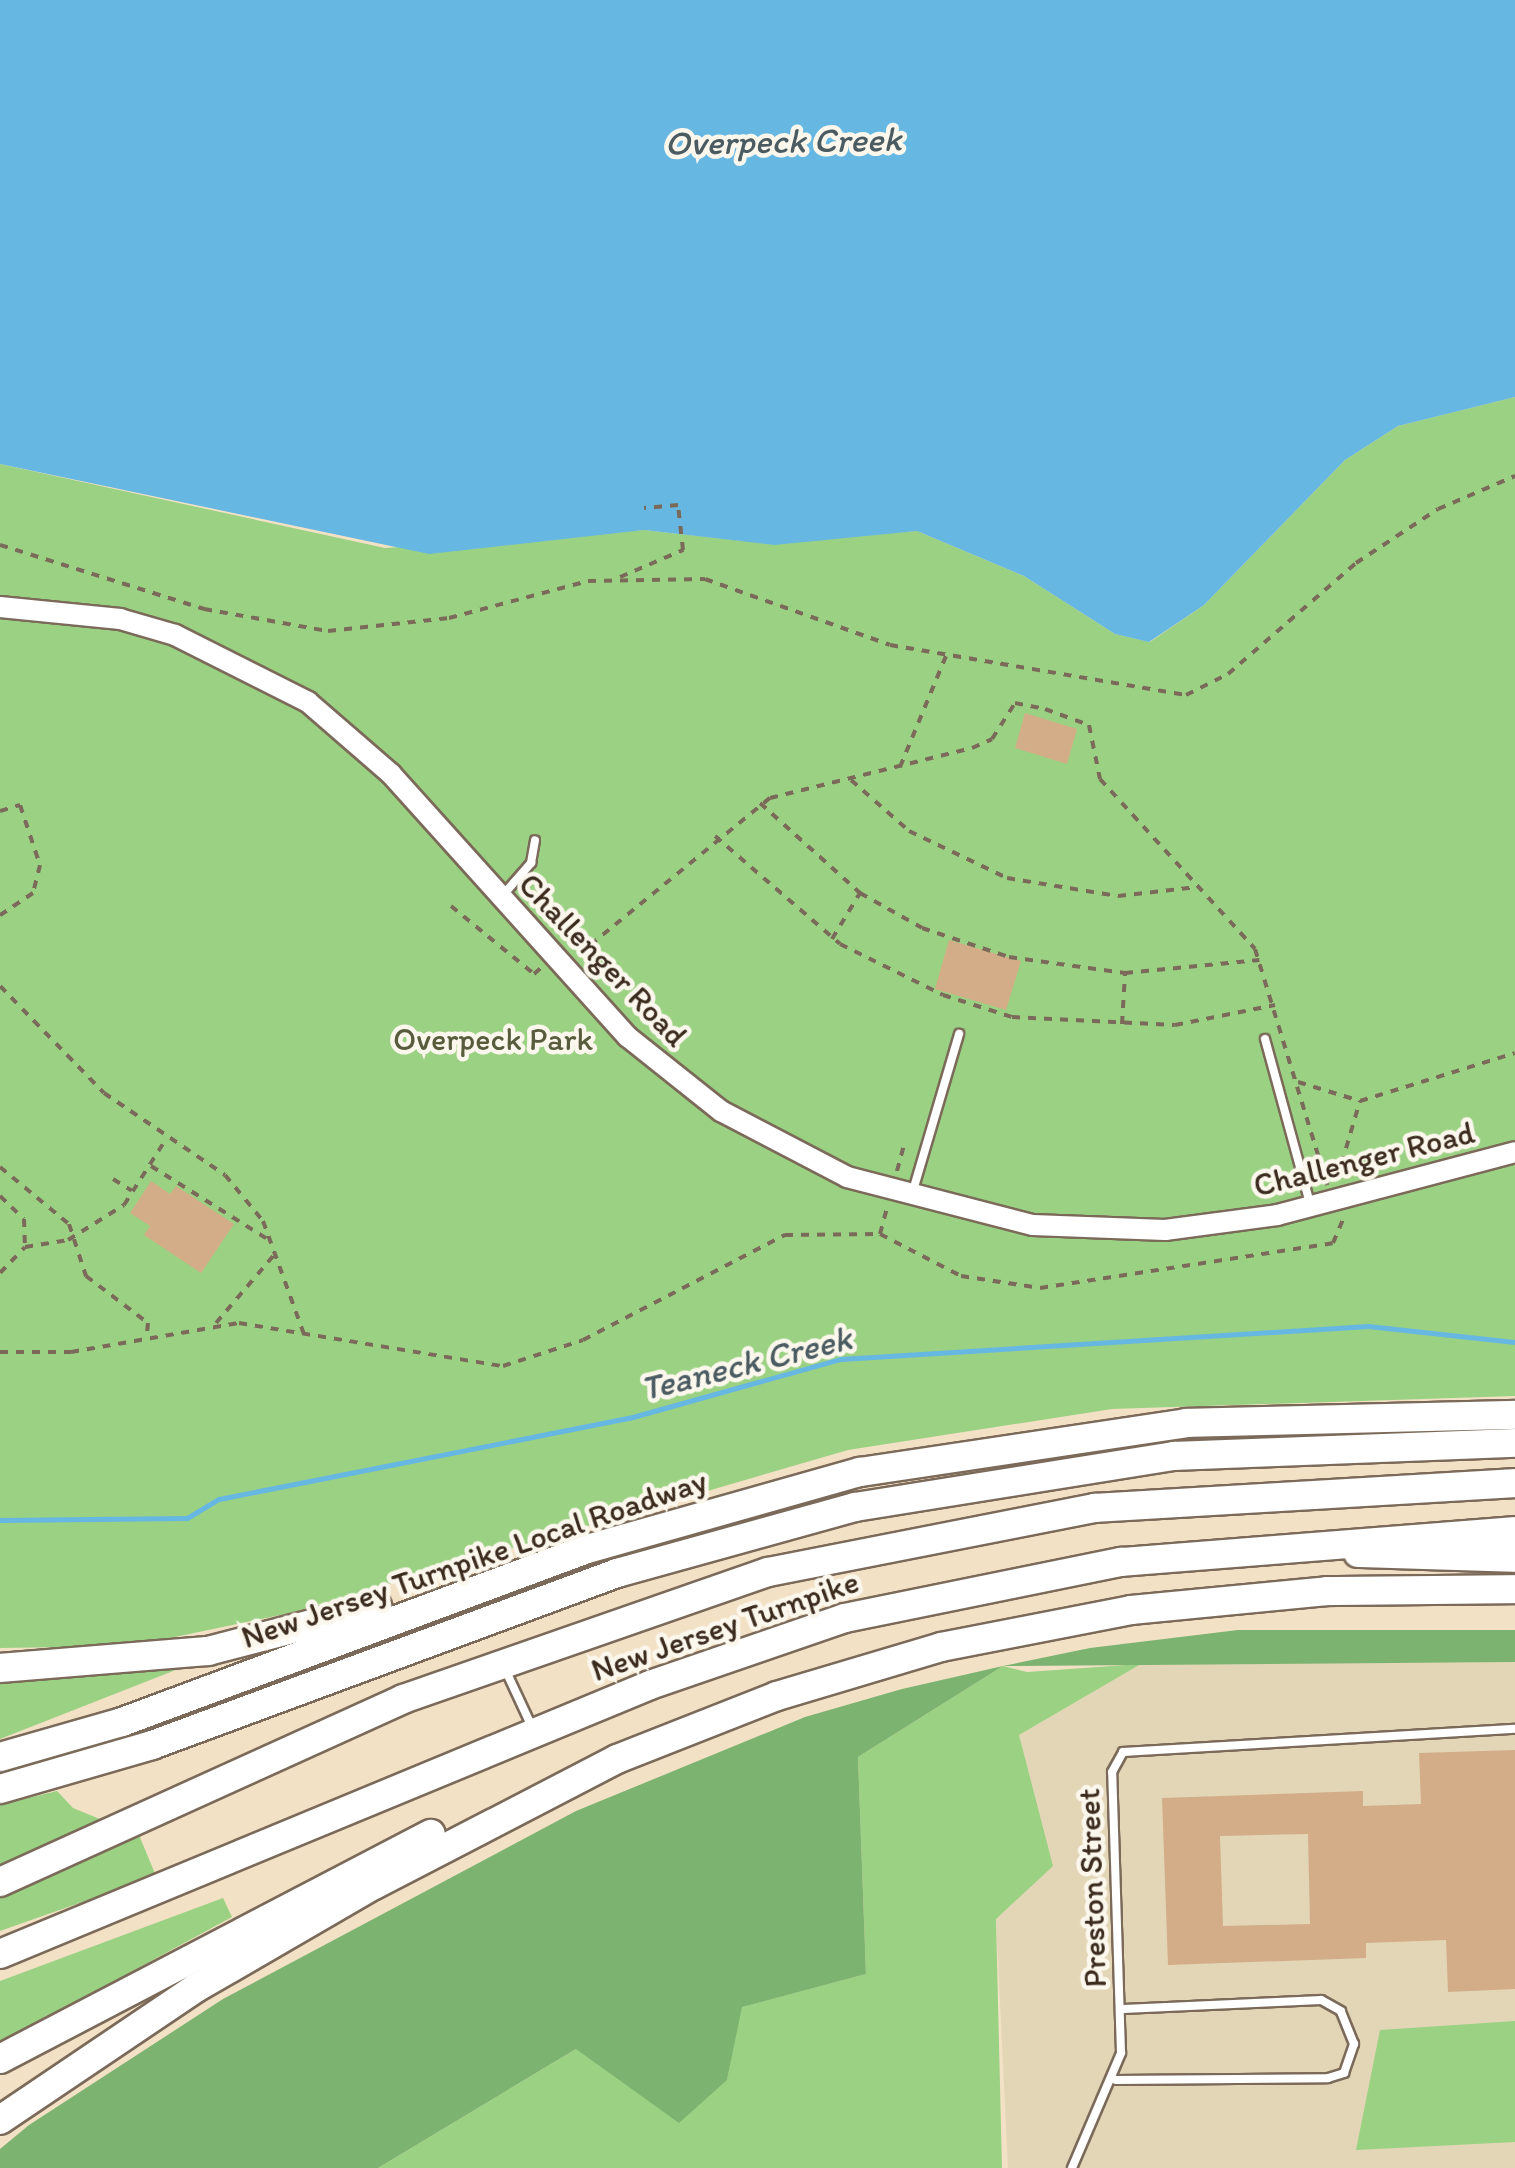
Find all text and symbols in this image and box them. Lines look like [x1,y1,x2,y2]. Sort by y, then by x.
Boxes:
water label: Overpeck Creek [665,118,901,164]
street label: Challenger Road [511,865,695,1055]
park label: Overpeck Park [394,1020,592,1058]
street label: Challenger Road [1250,1113,1478,1205]
water label: Teaneck Creek [636,1317,856,1409]
street label: New Jersey Turnpike Local Roadway [236,1461,712,1657]
street label: New Jersey Turnpike [586,1562,864,1690]
street label: Preston Street [1069,1788,1115,1988]

